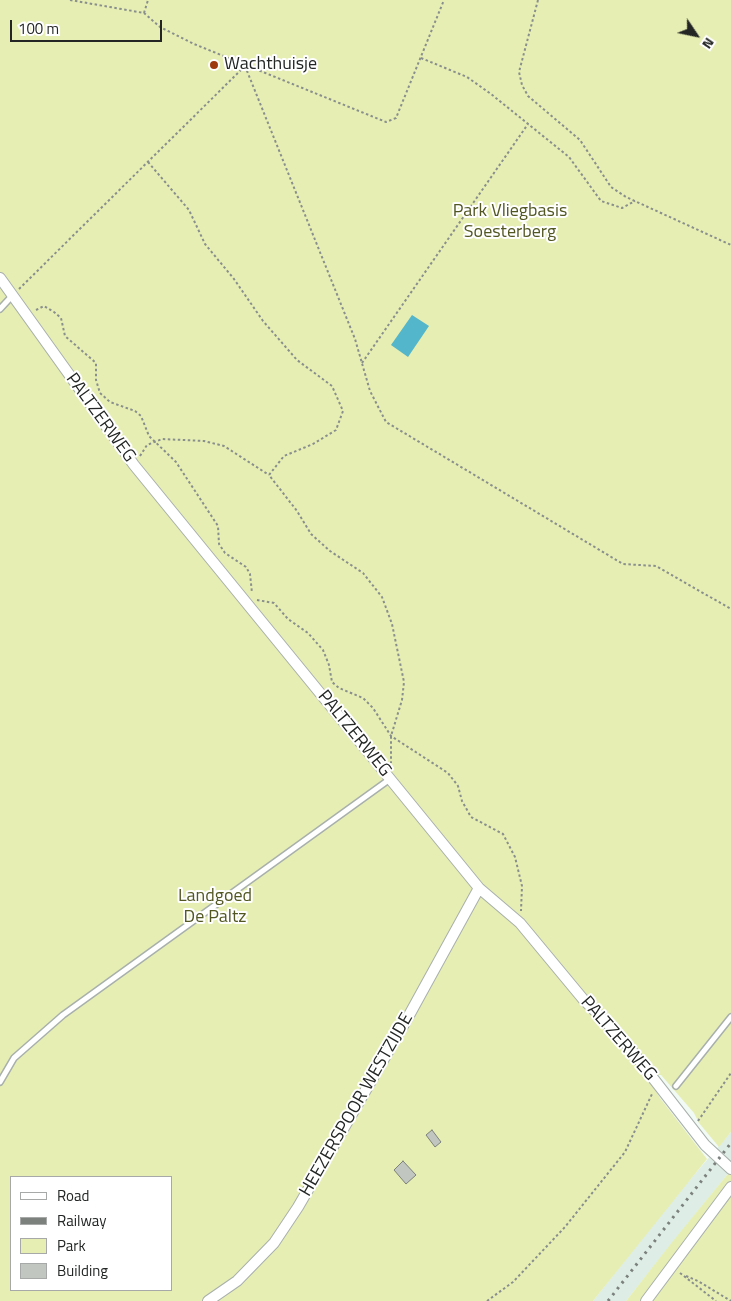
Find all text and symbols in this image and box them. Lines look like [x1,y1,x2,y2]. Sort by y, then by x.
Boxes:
scale bar [12,10,165,42]
north arrow [671,10,721,60]
text: 100 m [18,17,59,40]
text: N [697,34,720,54]
place label: Wachthuisje [224,54,317,76]
marker: Wachthuisje [208,59,220,71]
park label: Park Vliegbasis Soesterberg [453,201,567,243]
street label: PALTZERWEG [60,369,140,467]
street label: PALTZERWEG [313,686,395,782]
park label: Landgoed De Paltz [178,886,252,929]
street label: PALTZERWEG [575,992,661,1086]
street label: HEEZERSPOOR WESTZIJDE [296,1010,418,1200]
legend [10,1176,172,1291]
text: Road [57,1184,89,1207]
text: Railway [57,1209,107,1232]
text: Park [57,1234,86,1257]
text: Building [57,1259,108,1282]

